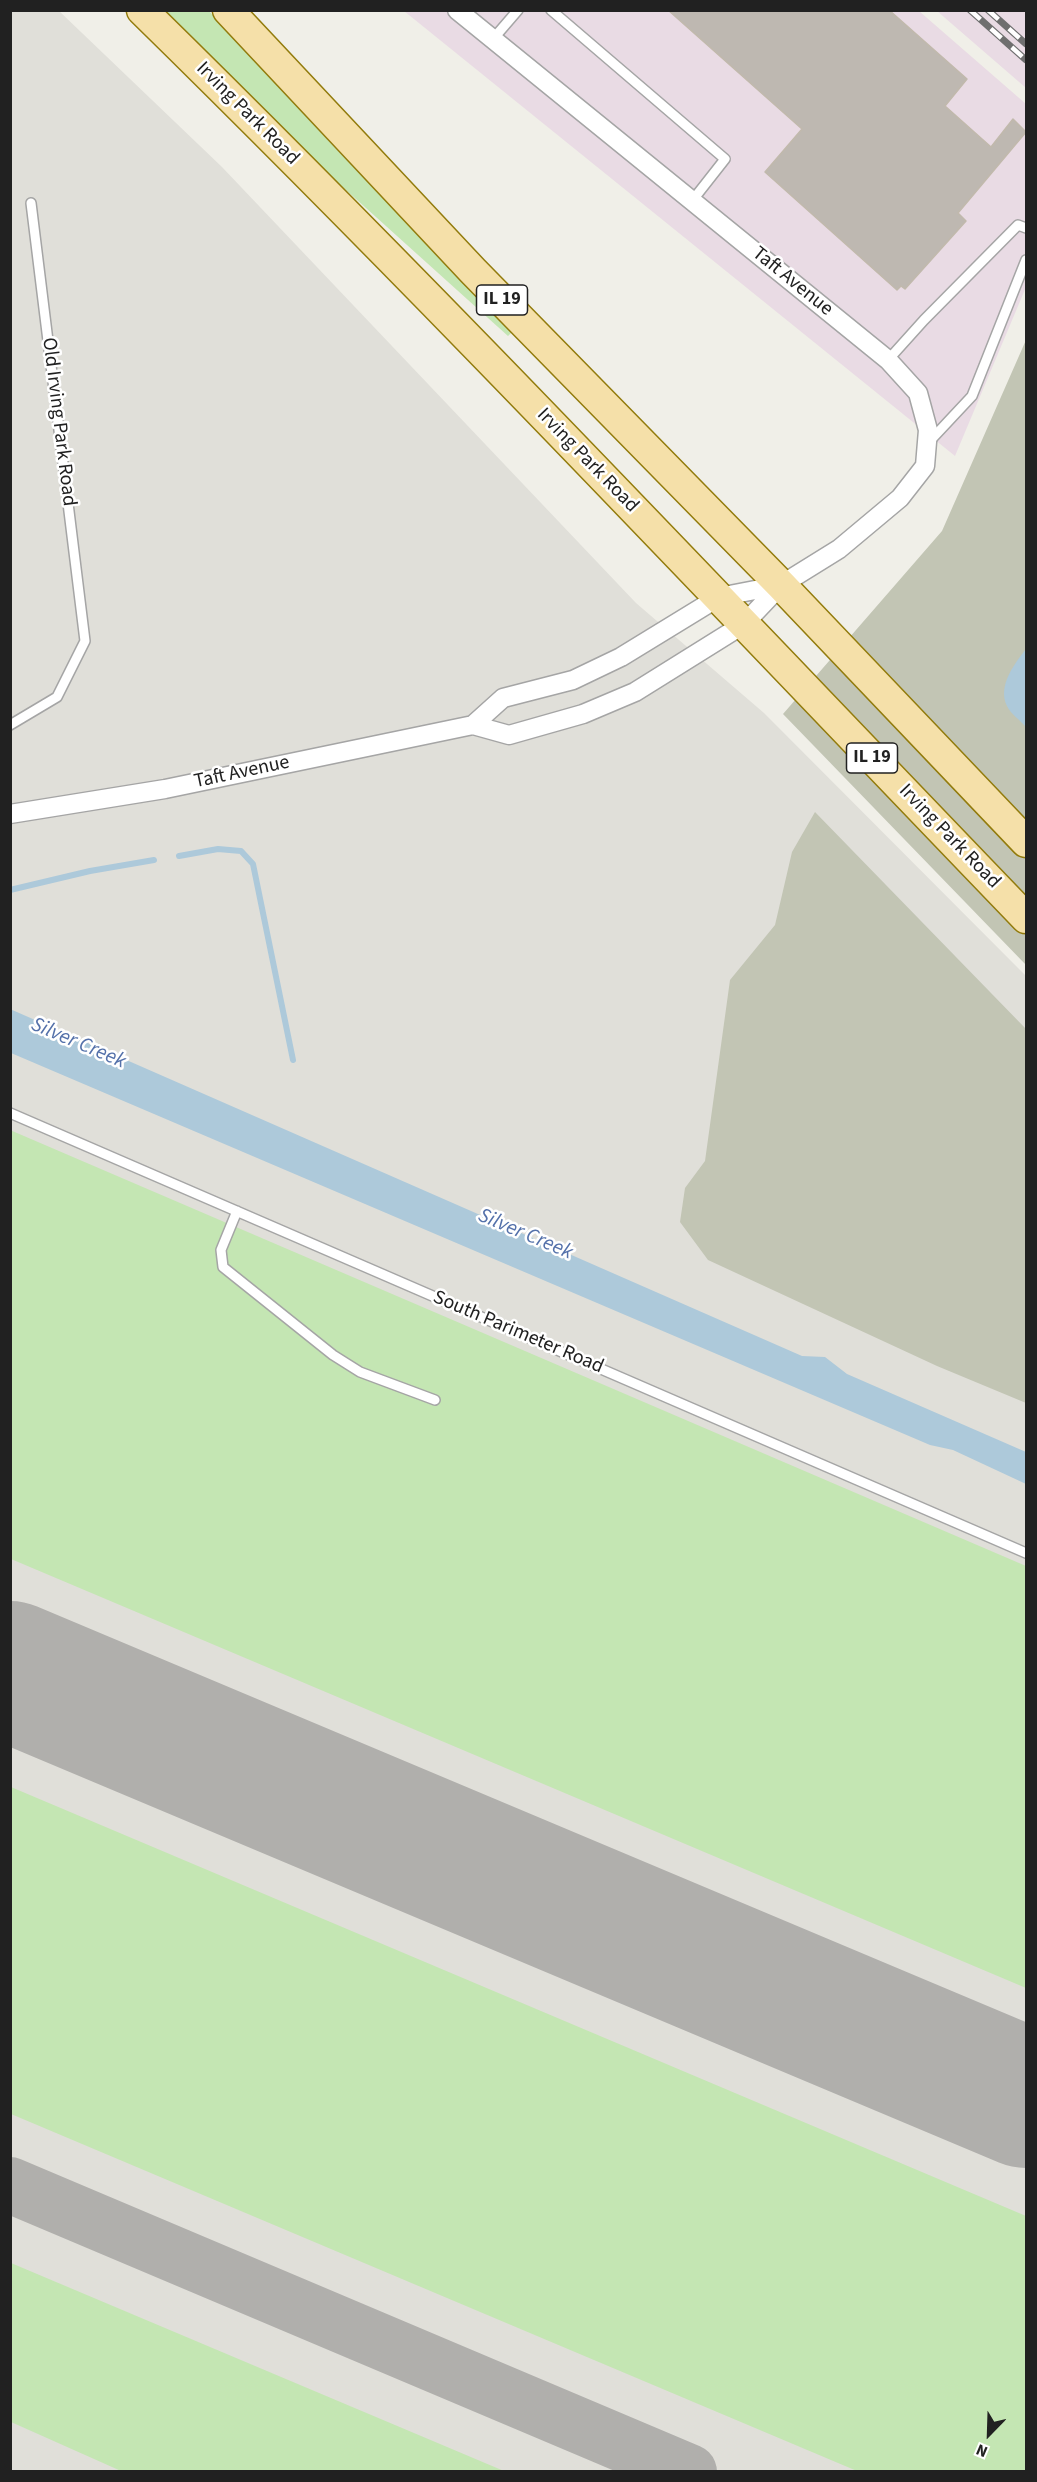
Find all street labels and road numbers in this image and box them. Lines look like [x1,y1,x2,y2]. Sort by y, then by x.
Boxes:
street label: Irving Park Road [190,57,304,171]
street label: Taft Avenue [747,242,837,322]
road number: IL 19 [476,285,528,315]
street label: Old Irving Park Road [36,336,80,508]
street label: Irving Park Road [531,404,643,518]
road number: IL 19 [846,743,898,773]
street label: Taft Avenue [192,751,292,795]
street label: Irving Park Road [893,780,1005,894]
street label: South Parimeter Road [429,1286,607,1380]

